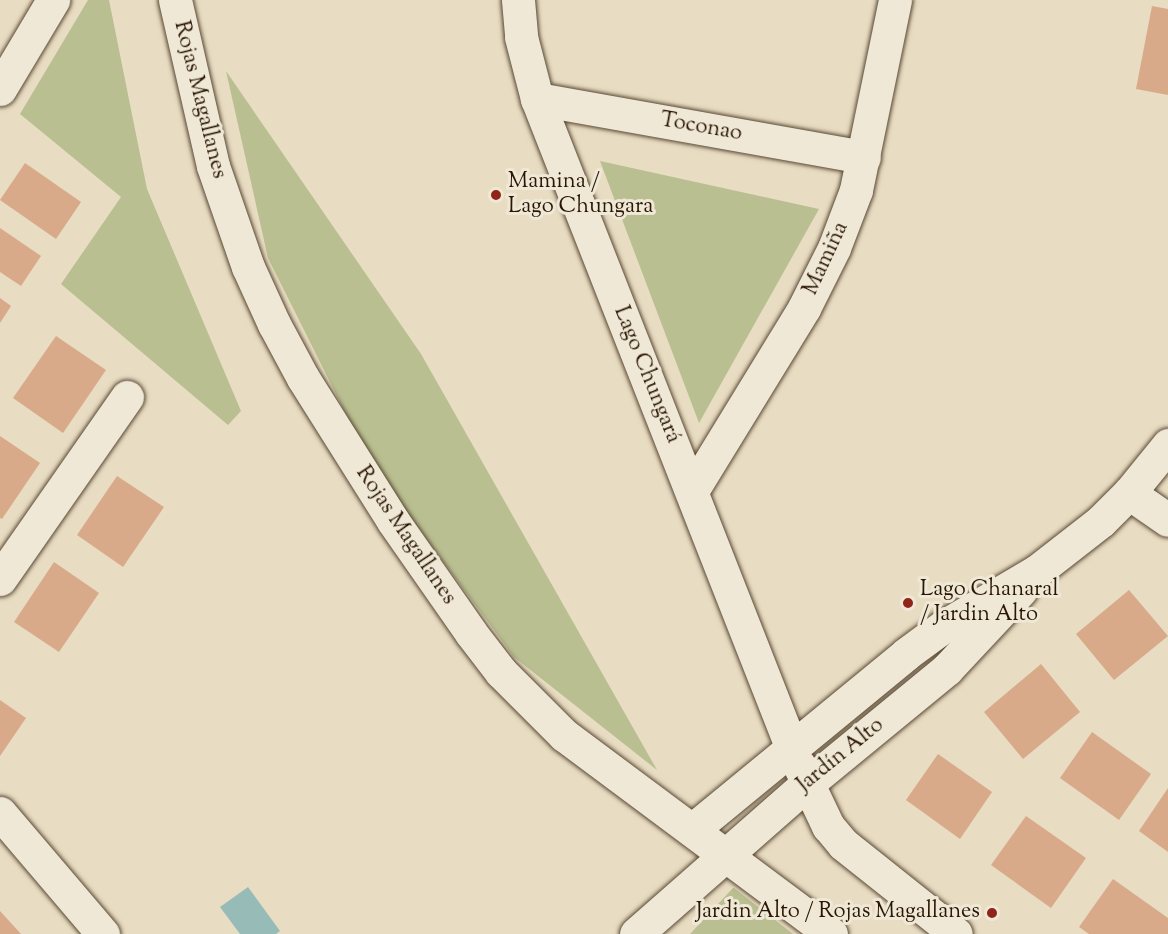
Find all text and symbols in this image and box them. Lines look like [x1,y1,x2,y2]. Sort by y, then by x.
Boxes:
street label: Rojas Magallanes [167,18,231,182]
street label: Toconao [658,108,744,148]
place label: Mamina / Lago Chungara [508,169,653,220]
marker: Mamina / Lago Chungara [489,188,503,202]
street label: Mamiña [799,218,855,300]
street label: Lago Chungará [607,303,685,447]
street label: Rojas Magallanes [349,462,461,610]
place label: Lago Chanaral / Jardin Alto [920,577,1059,628]
marker: Lago Chanaral / Jardin Alto [901,596,915,610]
street label: Jardín Alto [792,713,890,799]
place label: Jardin Alto / Rojas Magallanes [696,900,980,926]
marker: Jardin Alto / Rojas Magallanes [985,906,999,920]

